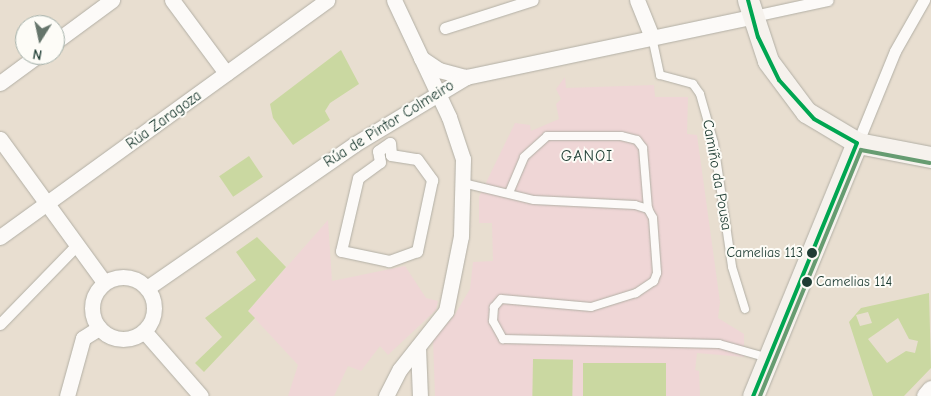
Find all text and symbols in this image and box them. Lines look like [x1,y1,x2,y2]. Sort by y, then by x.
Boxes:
north arrow [15,15,65,65]
text: N [32,45,43,63]
street label: Rúa de Pintor Colmeiro [321,77,457,171]
street label: Rúa Zaragoza [123,87,205,153]
street label: Camiño da Pousa [698,118,736,232]
district label: GANOI [560,146,614,166]
place label: Camelias 113 [726,245,803,261]
marker: Camelias 113 [807,248,817,258]
place label: Camelias 114 [816,274,892,290]
marker: Camelias 114 [802,277,812,287]

